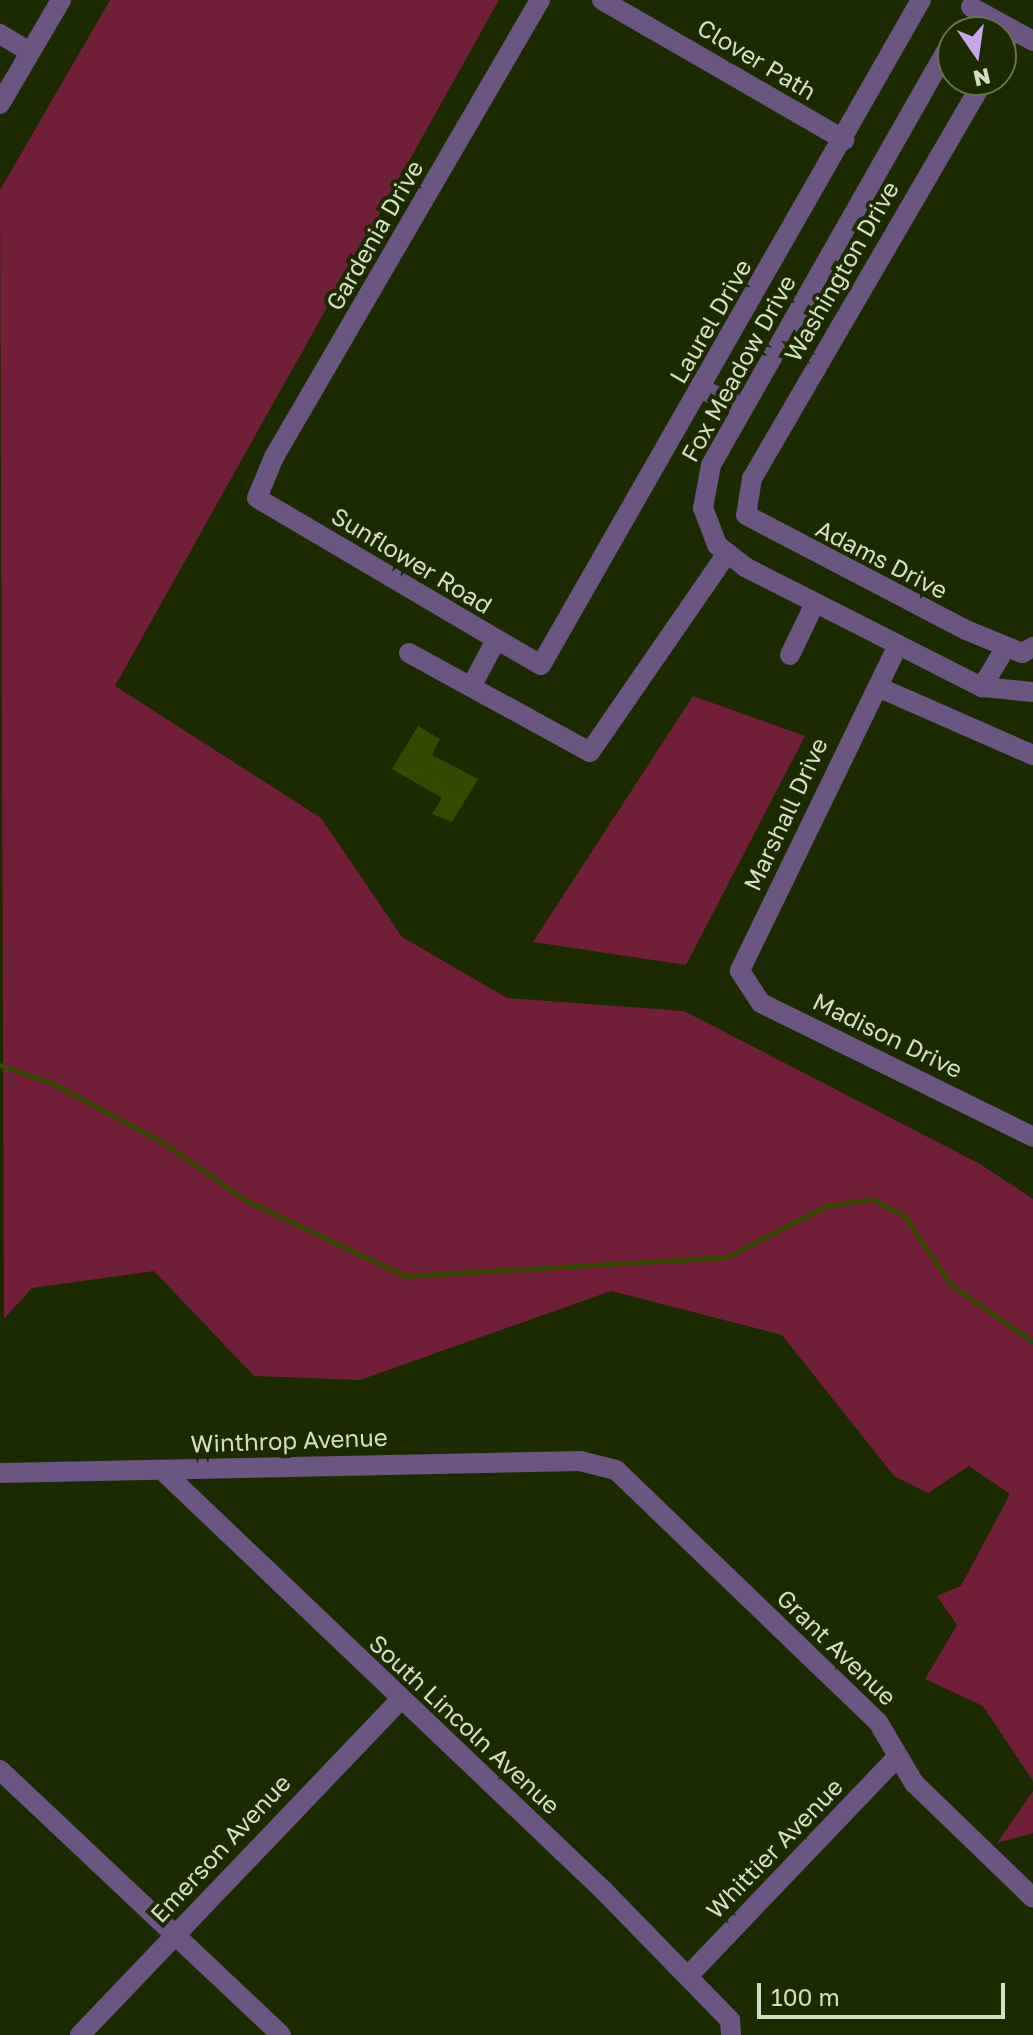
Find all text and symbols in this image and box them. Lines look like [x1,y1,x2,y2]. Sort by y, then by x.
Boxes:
street label: Clover Path [693,12,821,106]
north arrow [937,16,1017,96]
text: N [971,63,993,93]
street label: Gardenia Drive [319,155,429,315]
street label: Washington Drive [778,176,904,366]
street label: Laurel Drive [663,254,757,388]
street label: Fox Meadow Drive [675,270,801,466]
street label: Sunflower Road [326,501,498,619]
street label: Adams Drive [811,514,953,604]
street label: Marshall Drive [737,733,833,895]
street label: Madison Drive [809,986,967,1084]
street label: Winthrop Avenue [190,1422,388,1458]
street label: Grant Avenue [771,1583,903,1711]
street label: South Lincoln Avenue [364,1628,566,1820]
street label: Emerson Avenue [144,1768,296,1928]
street label: Whittier Avenue [700,1772,848,1924]
scale bar [761,1967,1009,2017]
text: 100 m [771,1982,840,2011]

